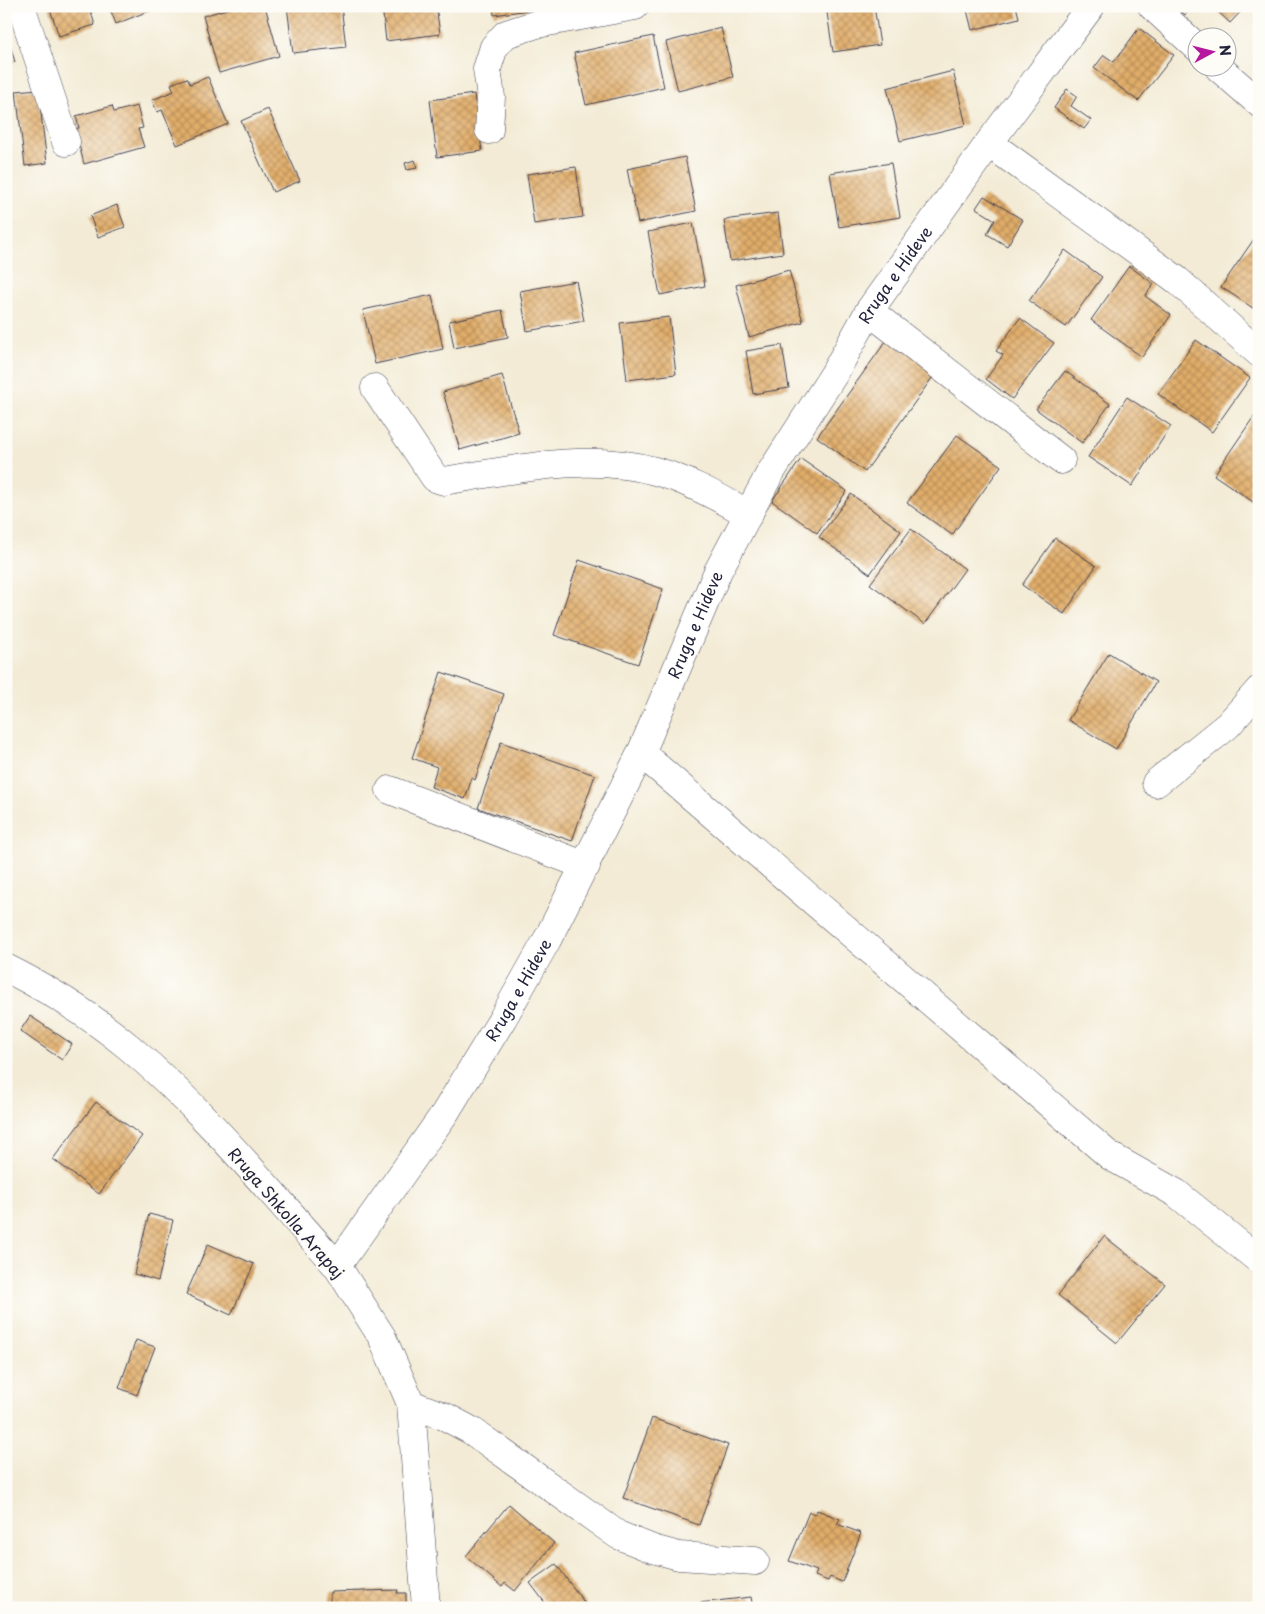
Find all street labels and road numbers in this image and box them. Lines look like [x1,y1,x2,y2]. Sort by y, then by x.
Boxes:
street label: Rruga e Hideve [851,220,937,328]
street label: Rruga e Hideve [661,567,728,682]
street label: Rruga e Hideve [479,934,557,1046]
street label: Rruga Shkolla Arapaj [223,1142,350,1283]

